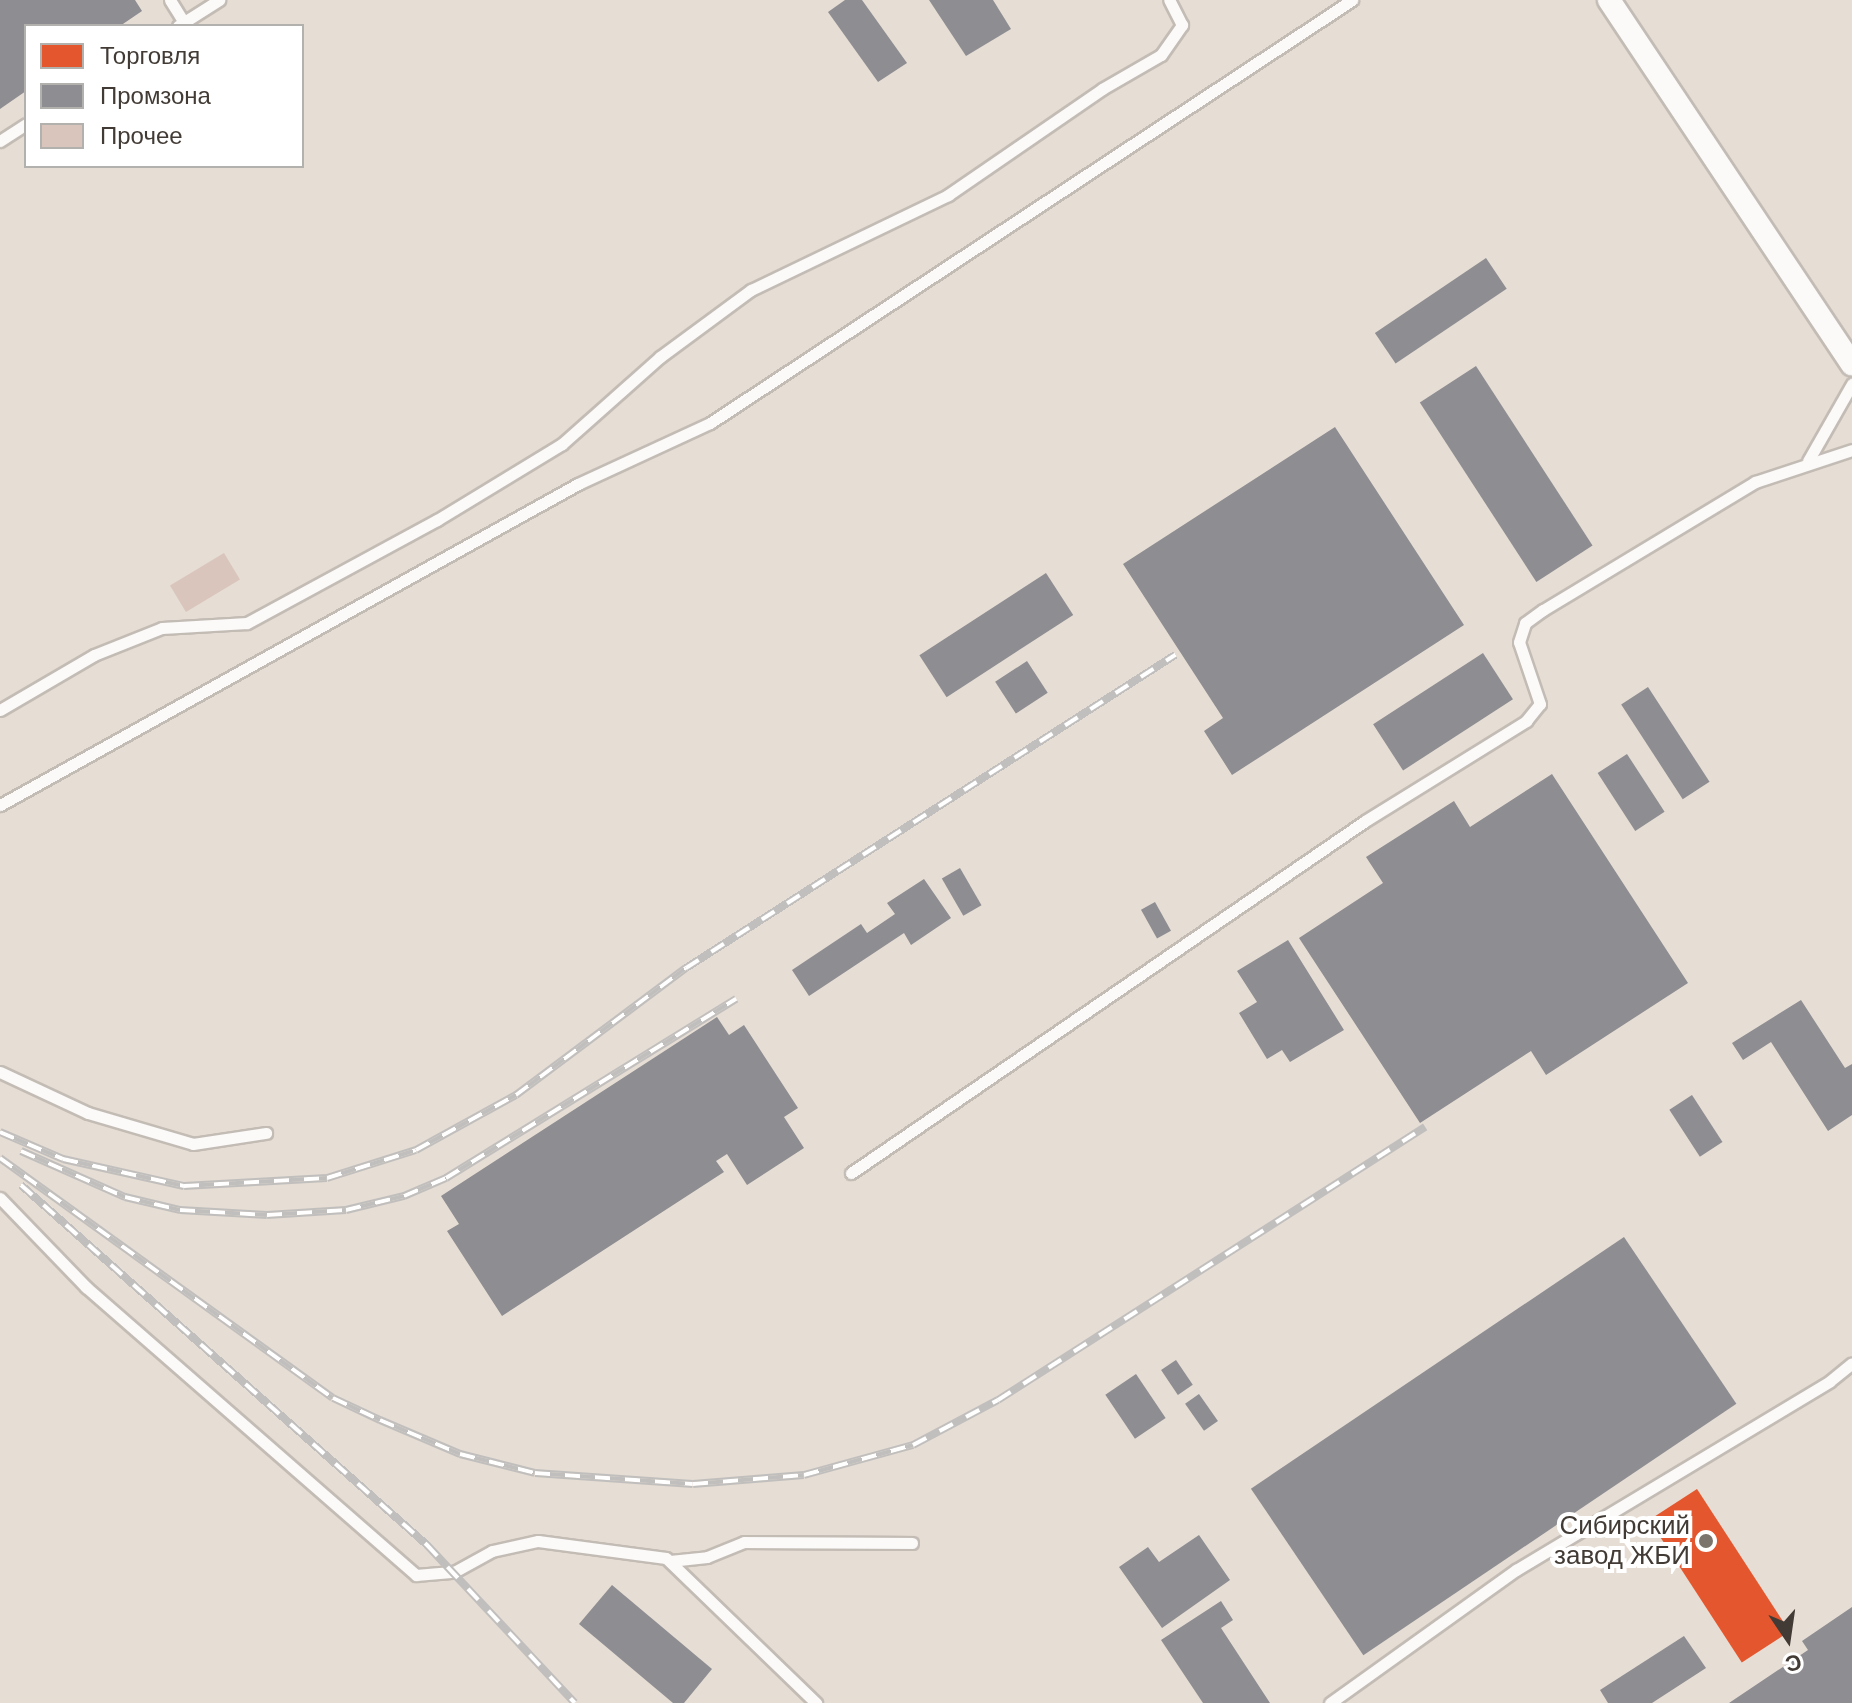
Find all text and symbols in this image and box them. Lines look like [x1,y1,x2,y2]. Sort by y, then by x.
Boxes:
legend [24,24,304,168]
text: Торговля [100,42,200,69]
text: Промзона [100,82,211,109]
text: Прочее [100,122,183,149]
place label: Сибирский завод ЖБИ [1554,1510,1690,1572]
marker: Сибирский завод ЖБИ [1697,1532,1715,1550]
north arrow [1748,1599,1828,1679]
text: С [1783,1649,1804,1677]

